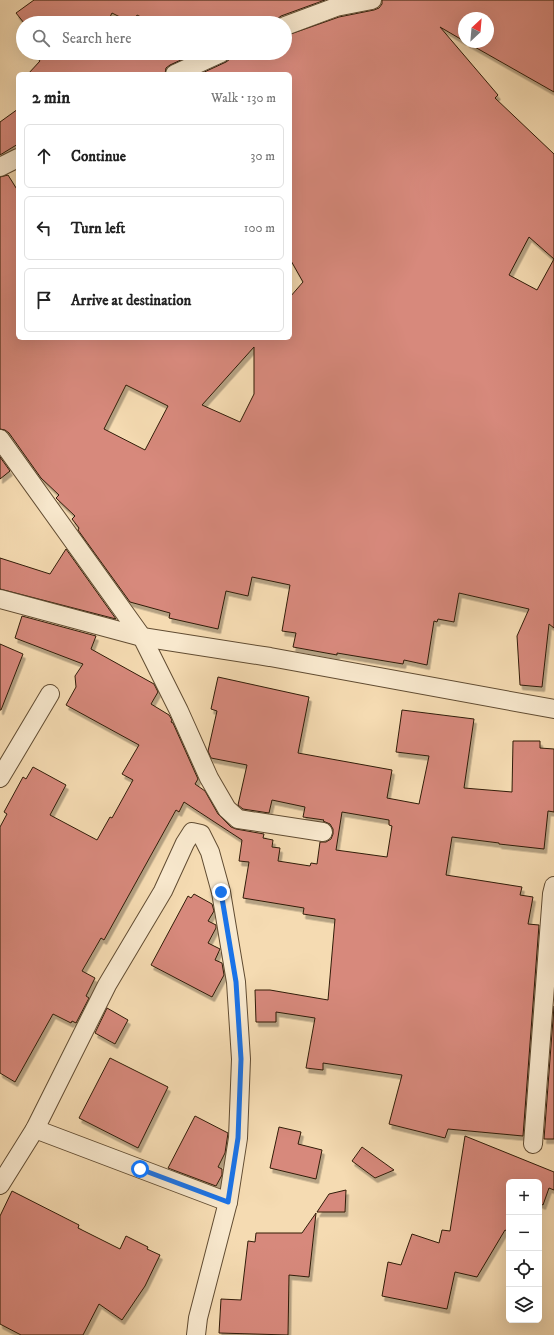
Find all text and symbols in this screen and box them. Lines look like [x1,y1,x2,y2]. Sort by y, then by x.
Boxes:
north arrow [458,12,494,48]
search box [16,16,292,60]
icon: search [30,27,52,49]
text: Search here [62,29,131,48]
text: 2 min [32,87,70,109]
text: Walk · 130 m [211,90,276,106]
icon: ahead [33,145,55,167]
text: Continue [71,147,126,166]
text: 30 m [251,148,275,164]
icon: left [33,217,55,239]
text: Turn left [71,219,125,238]
text: 100 m [244,220,275,236]
icon: arrive [33,289,55,311]
text: Arrive at destination [71,291,191,310]
route end [212,883,230,901]
route start [131,1160,149,1178]
map controls [506,1179,542,1323]
button: + [506,1179,542,1215]
button: − [506,1215,542,1251]
button: locate [506,1251,542,1287]
button: layers [506,1287,542,1323]

